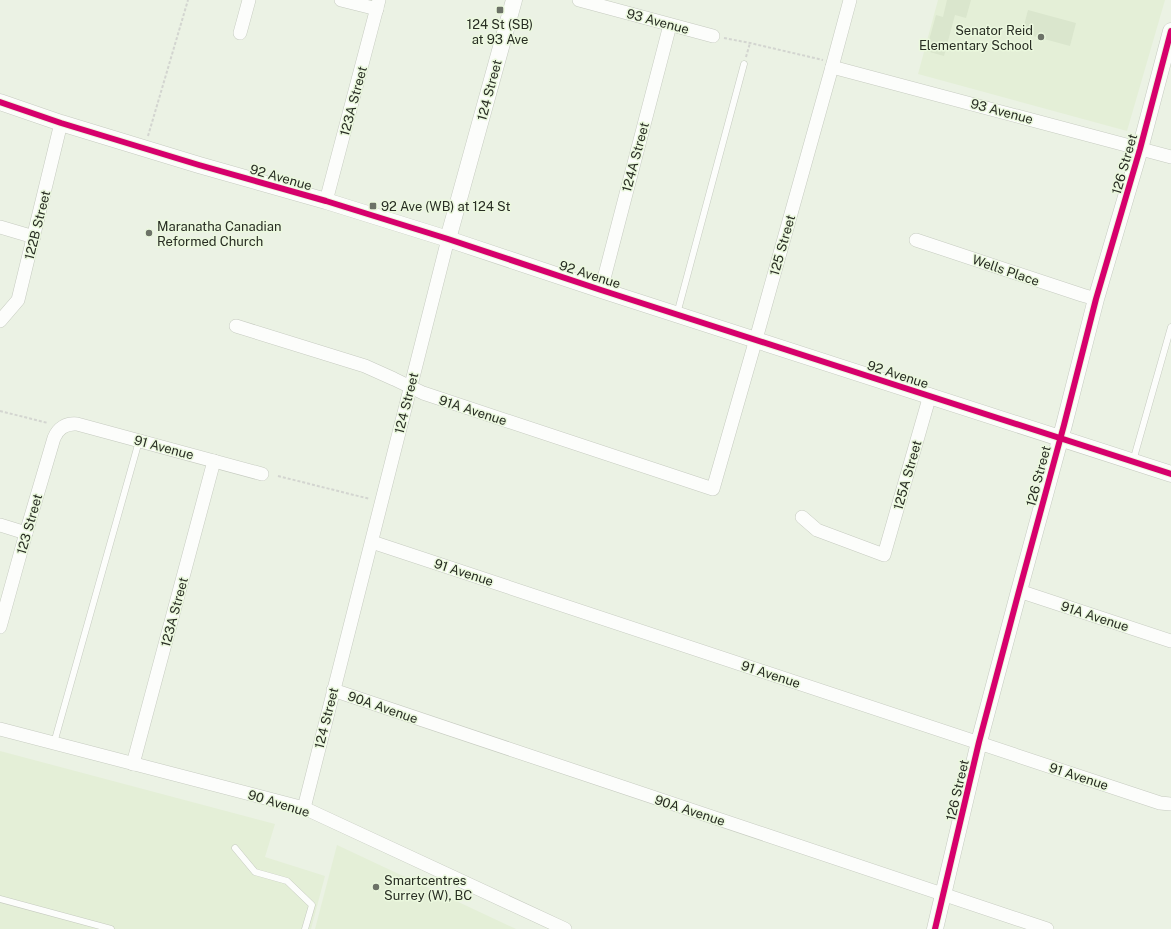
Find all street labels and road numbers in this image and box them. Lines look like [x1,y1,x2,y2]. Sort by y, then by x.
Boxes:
street label: 93 Avenue [625,6,691,37]
street label: 124 Street [474,58,505,122]
street label: 123A Street [337,65,370,138]
street label: 93 Avenue [969,96,1035,127]
street label: 124A Street [619,121,652,194]
street label: 126 Street [1109,132,1140,196]
street label: 92 Avenue [248,161,314,193]
street label: 122B Street [22,189,53,261]
street label: 125 Street [767,213,798,277]
street label: Wells Place [970,252,1041,289]
street label: 92 Avenue [557,258,622,291]
street label: 92 Avenue [865,358,930,391]
street label: 124 Street [392,371,421,435]
street label: 91A Avenue [437,392,509,428]
street label: 91 Avenue [132,432,195,463]
street label: 125A Street [890,439,925,512]
street label: 126 Street [1023,444,1054,508]
street label: 123 Street [14,492,45,556]
street label: 91 Avenue [432,556,495,589]
street label: 123A Street [158,576,191,649]
street label: 91A Avenue [1059,598,1131,634]
street label: 91 Avenue [739,658,802,691]
street label: 124 Street [312,686,341,750]
street label: 90A Avenue [346,688,420,726]
street label: 126 Street [943,758,972,822]
street label: 91 Avenue [1047,760,1110,793]
street label: 90 Avenue [246,787,312,820]
street label: 90A Avenue [653,792,727,829]

